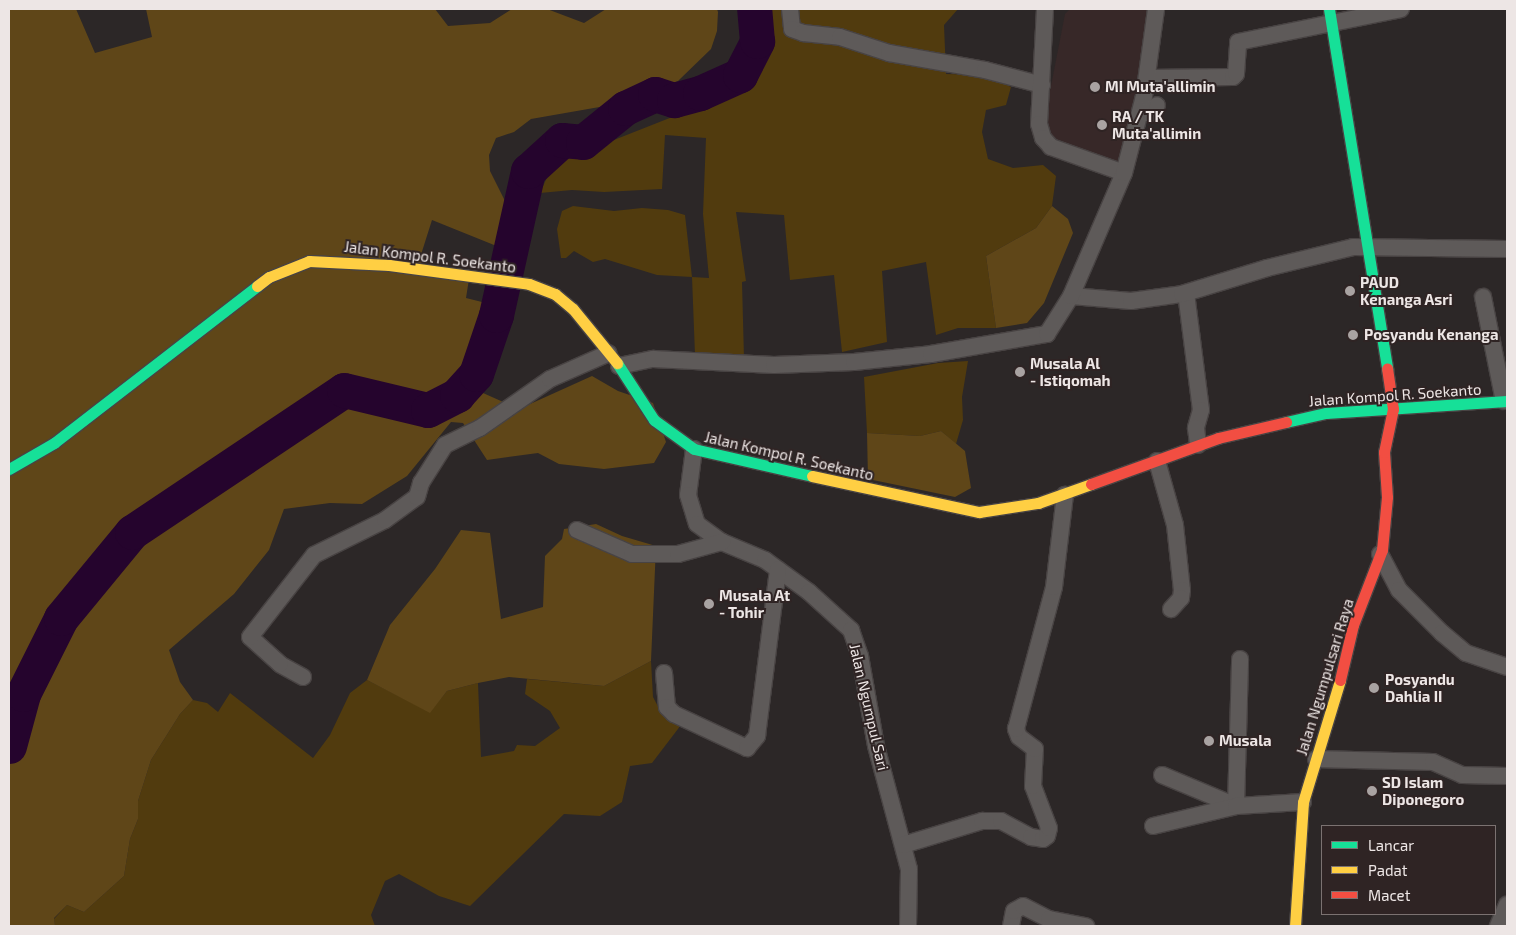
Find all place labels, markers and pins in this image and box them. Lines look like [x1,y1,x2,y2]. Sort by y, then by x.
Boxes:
place label: MI Muta'allimin [1105,78,1216,96]
marker: MI Muta'allimin [1089,81,1101,93]
place label: RA / TK Muta'allimin [1112,107,1201,142]
marker: RA / TK Muta'allimin [1096,119,1108,131]
place label: PAUD Kenanga Asri [1360,273,1453,308]
marker: PAUD Kenanga Asri [1344,285,1356,297]
place label: Posyandu Kenanga [1364,326,1498,344]
marker: Posyandu Kenanga [1346,328,1360,342]
place label: Musala Al - Istiqomah [1030,354,1111,389]
marker: Musala Al - Istiqomah [1014,366,1026,378]
place label: Musala At - Tohir [719,586,791,621]
marker: Musala At - Tohir [703,598,715,610]
place label: Posyandu Dahlia II [1385,670,1455,705]
marker: Posyandu Dahlia II [1367,681,1381,695]
place label: Musala [1219,732,1272,750]
marker: Musala [1203,735,1215,747]
place label: SD Islam Diponegoro [1382,773,1464,808]
marker: SD Islam Diponegoro [1366,785,1378,797]

